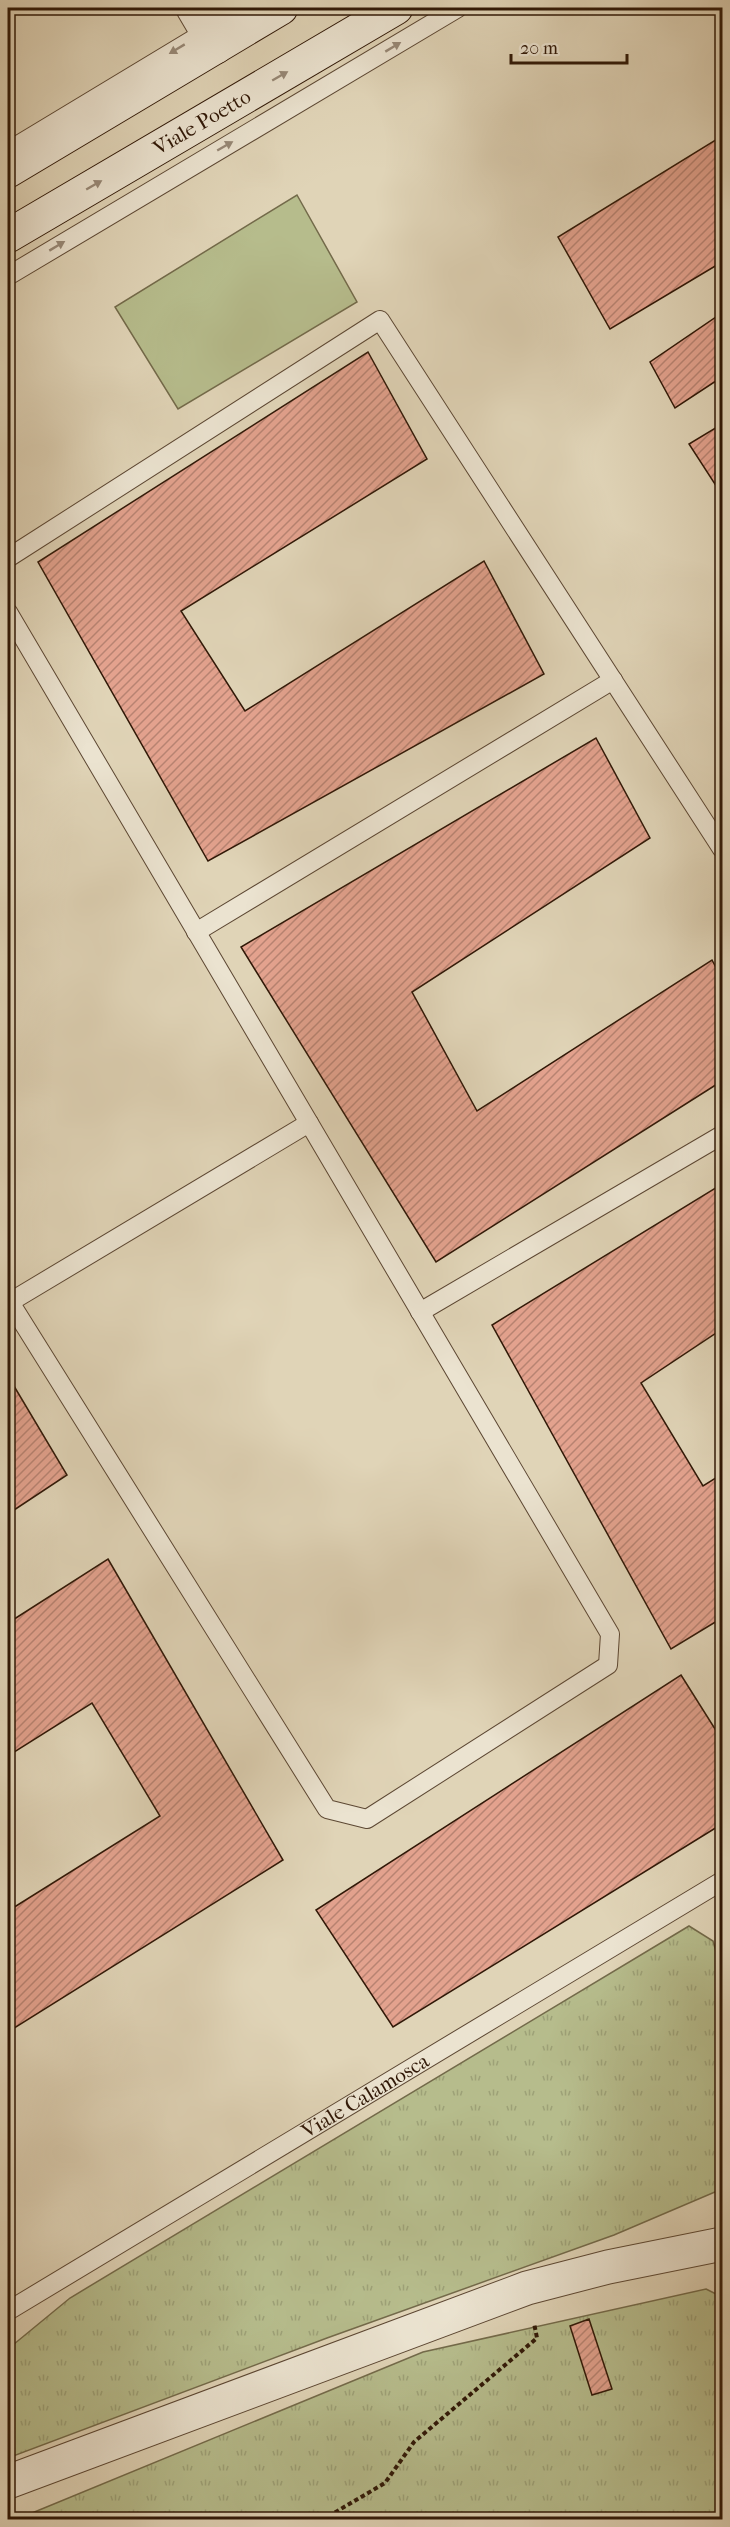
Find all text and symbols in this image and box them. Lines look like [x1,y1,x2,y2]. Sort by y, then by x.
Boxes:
scale bar [511,27,626,65]
text: 20 m [520,38,558,59]
one-way arrow [385,42,401,53]
one-way arrow [169,43,185,54]
one-way arrow [272,70,288,81]
street label: Viale Poetto [148,84,255,160]
one-way arrow [217,140,233,151]
one-way arrow [86,180,102,191]
one-way arrow [49,240,66,251]
street label: Viale Calamosca [296,2048,433,2144]

